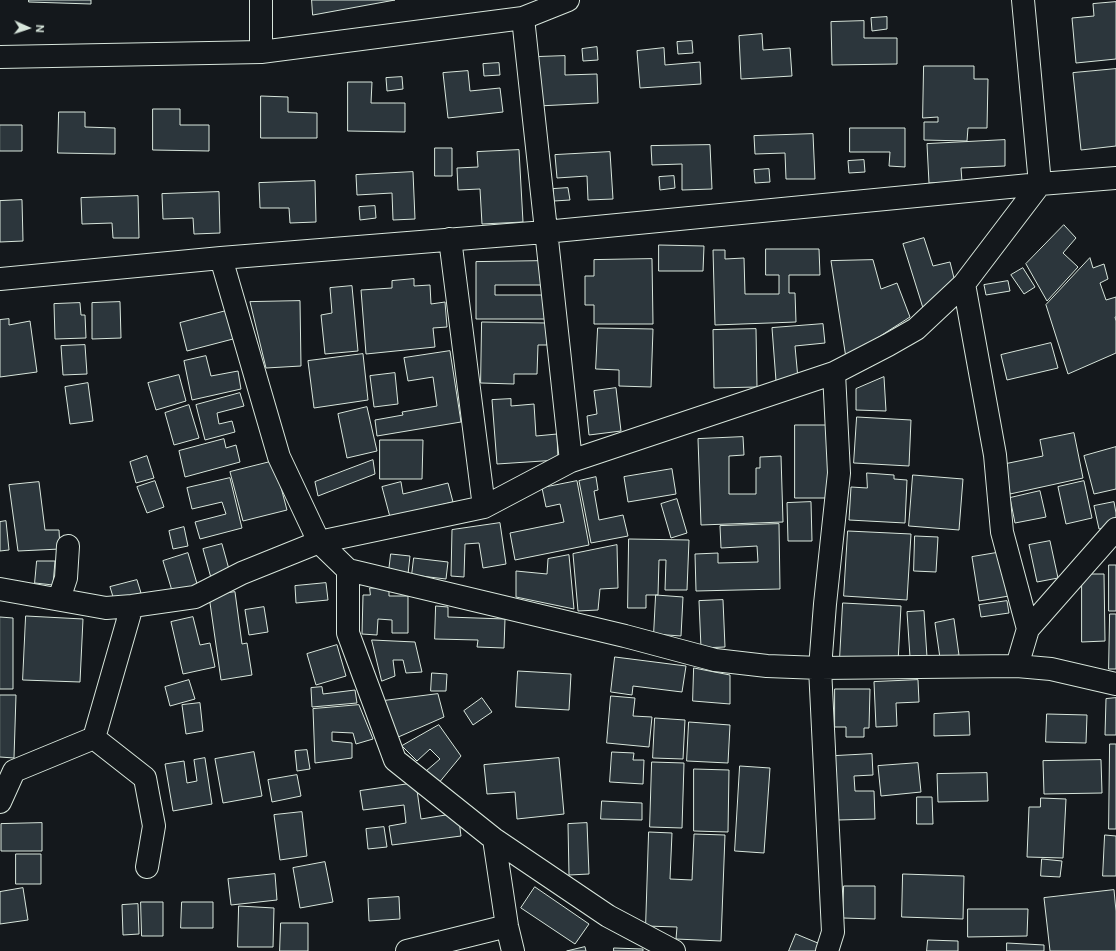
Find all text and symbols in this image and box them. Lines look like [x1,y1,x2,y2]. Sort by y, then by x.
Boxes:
north arrow [8,8,48,48]
text: N [33,24,47,33]

